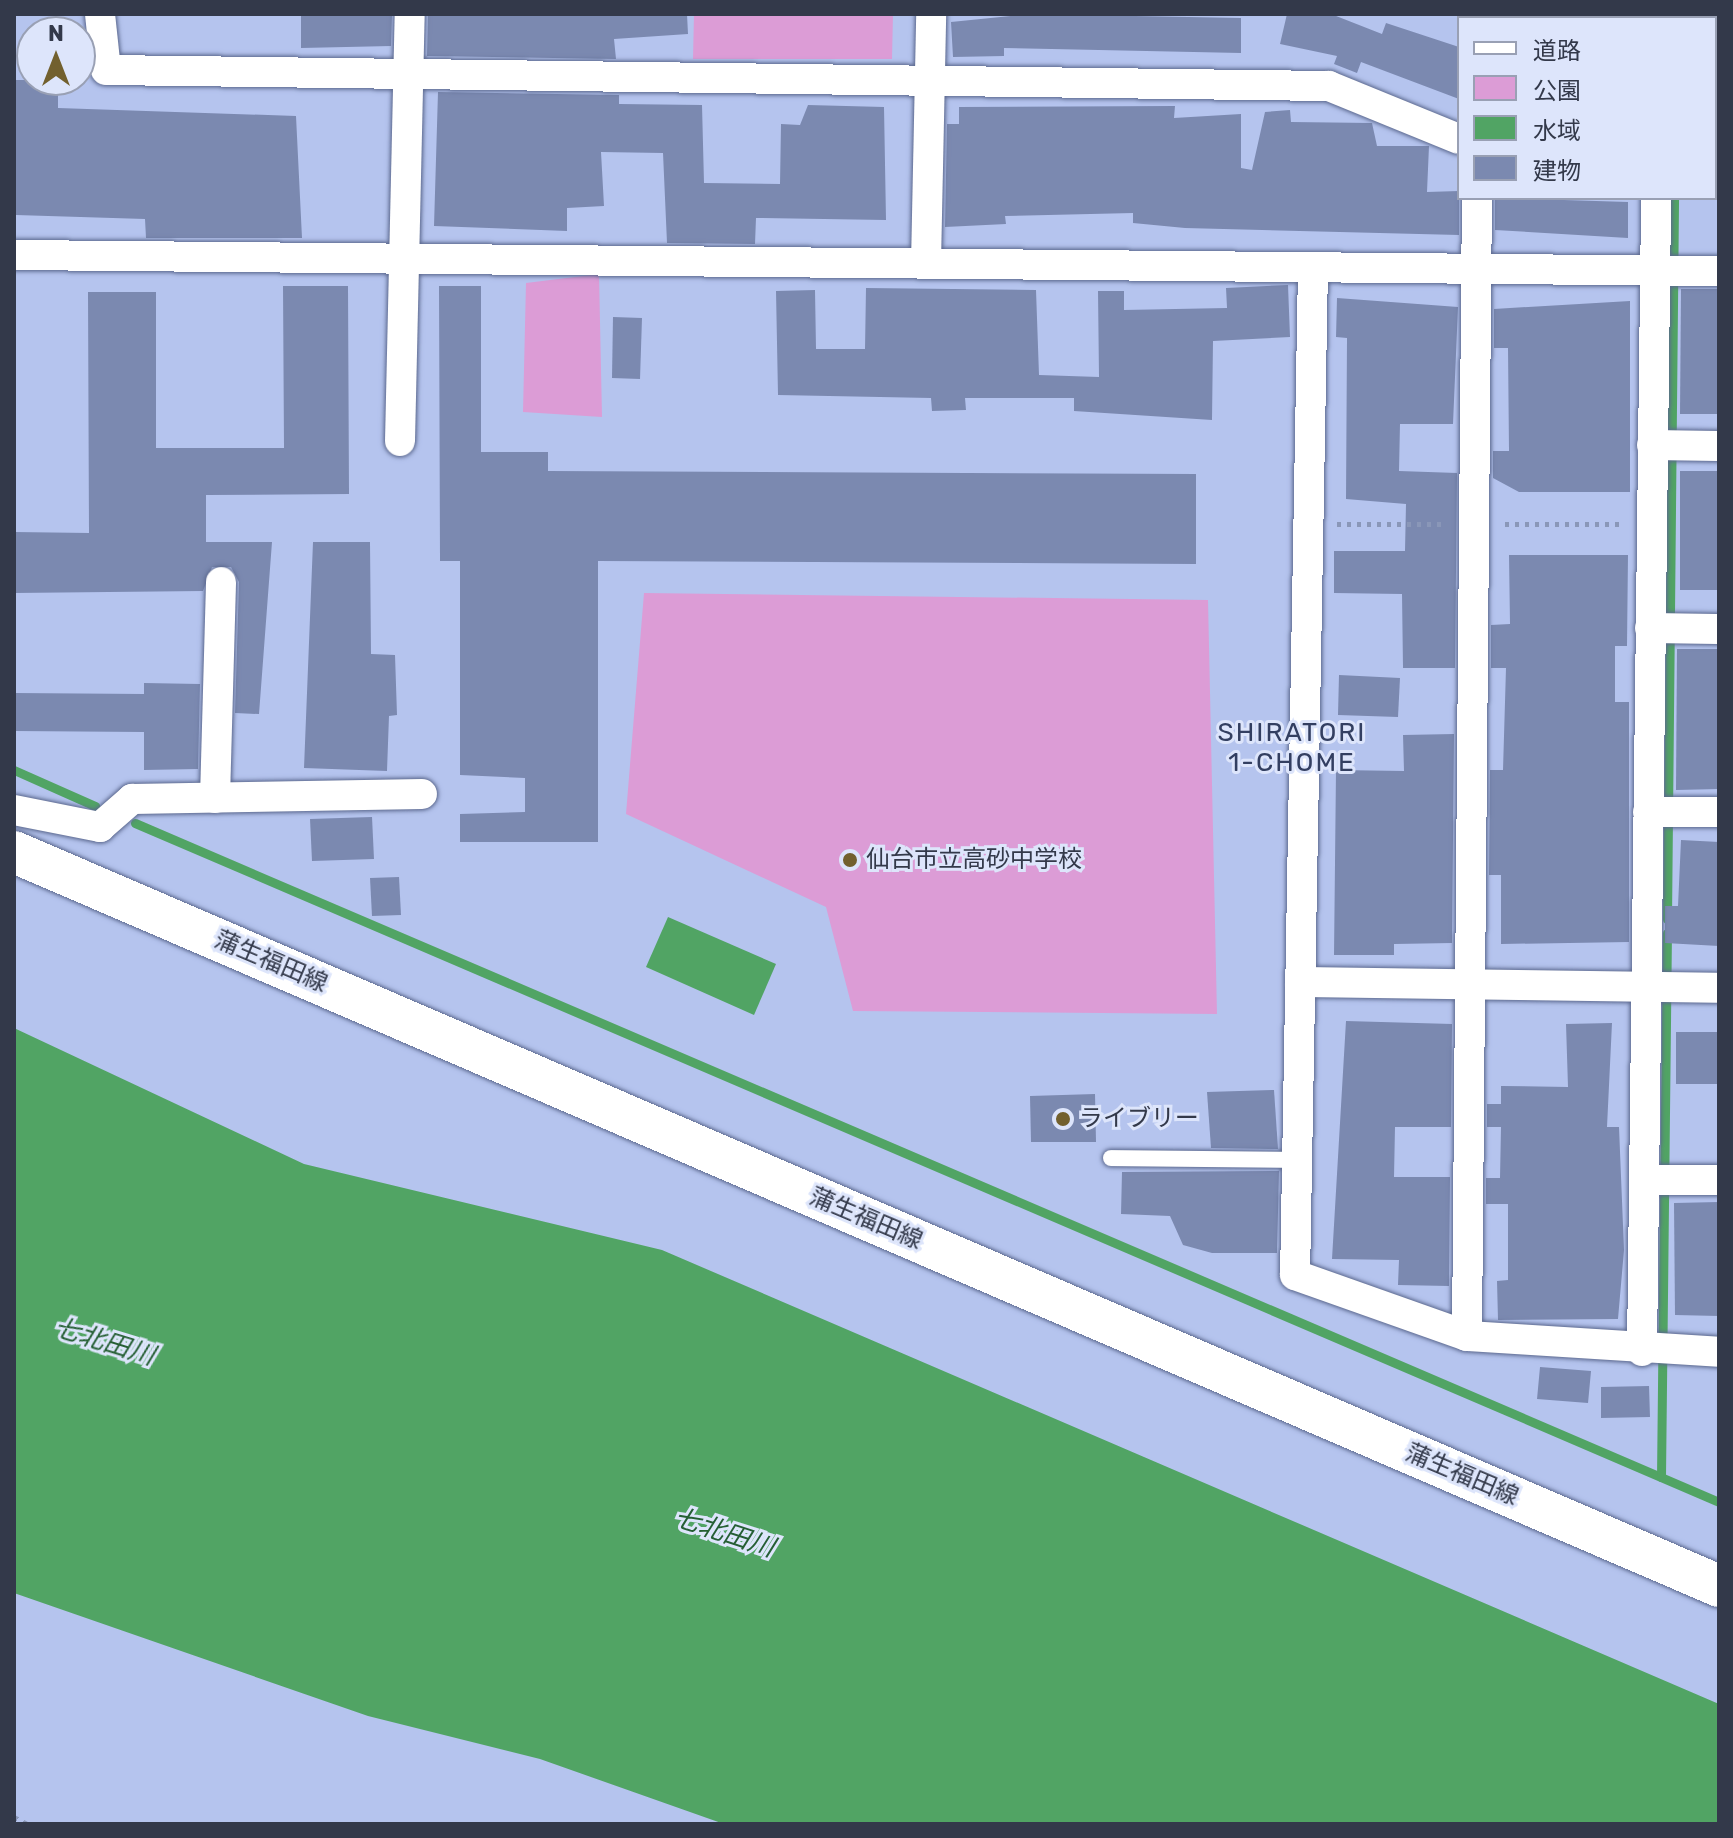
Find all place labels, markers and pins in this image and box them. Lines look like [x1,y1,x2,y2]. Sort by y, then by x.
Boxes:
place label: 仙台市立高砂中学校 [866,846,1082,874]
marker: 仙台市立高砂中学校 [841,851,859,869]
place label: ライブリー [1079,1105,1199,1133]
marker: ライブリー [1054,1110,1072,1128]

